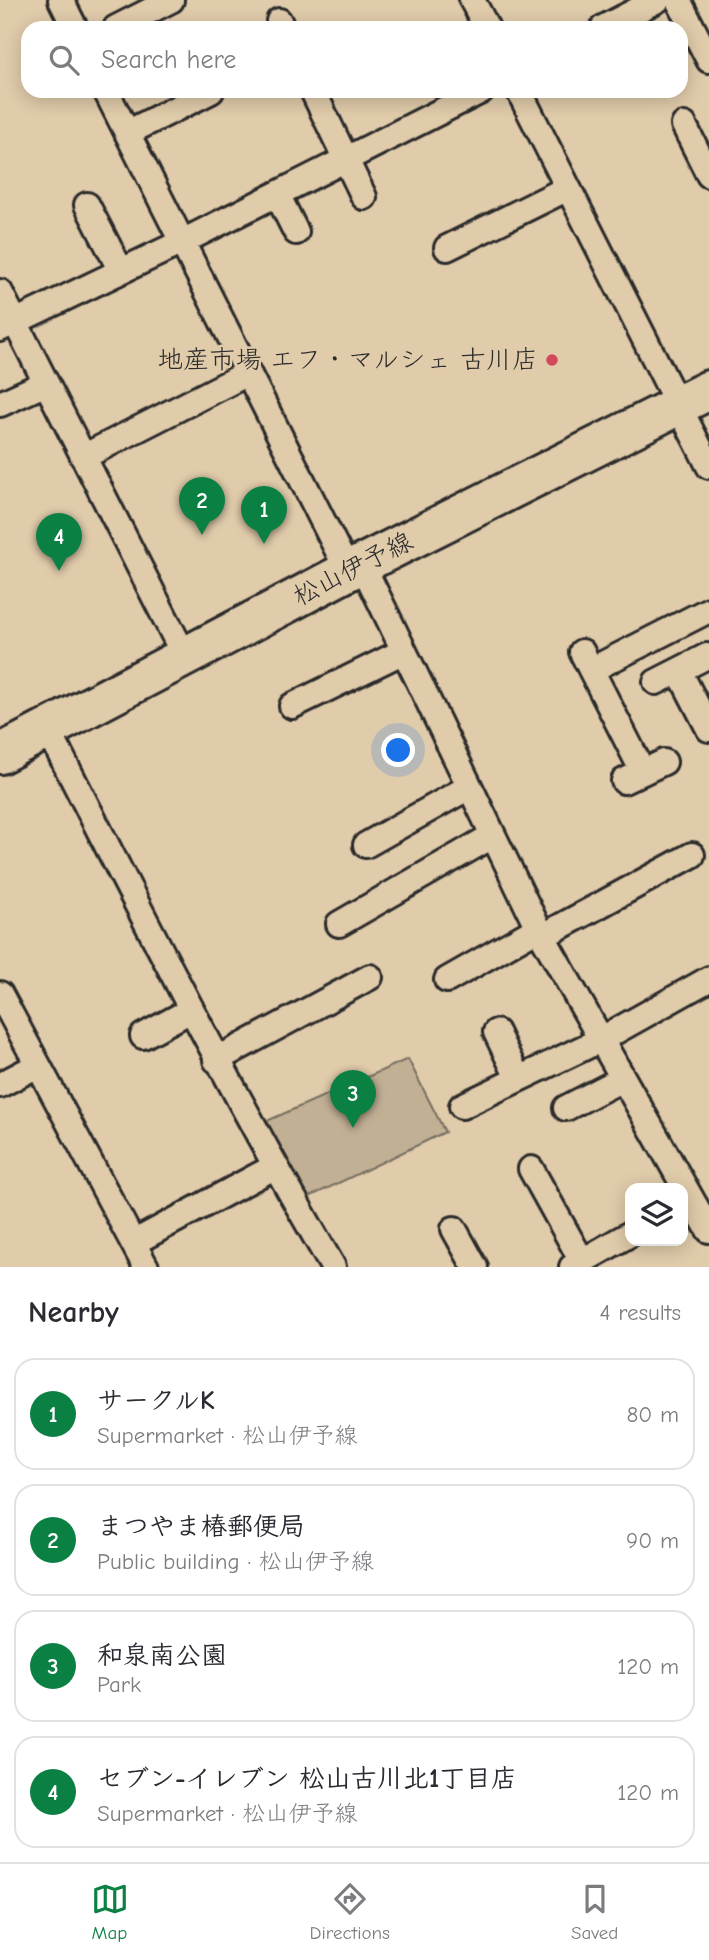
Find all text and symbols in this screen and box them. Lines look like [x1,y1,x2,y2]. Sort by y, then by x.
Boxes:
search box [21,21,688,98]
icon: search [45,41,83,79]
text: Search here [101,45,236,75]
place label: 地産市場 エフ・マルシェ 古川店 [157,345,538,375]
marker: 地産市場 エフ・マルシェ 古川店 [544,352,560,368]
pin: 2 [179,477,225,535]
pin: 1 [241,486,287,544]
pin: 4 [36,513,82,571]
street label: 松山伊予線 [288,526,418,612]
your location [381,733,415,767]
pin: 3 [330,1070,376,1128]
map controls [625,1183,688,1246]
button: layers [625,1183,688,1246]
text: Nearby [28,1295,119,1330]
text: 4 results [599,1299,681,1326]
text: サークルK [97,1386,215,1416]
text: 1 [48,1401,58,1428]
text: 80 m [626,1401,679,1428]
text: Supermarket · 松山伊予線 [97,1422,358,1449]
text: まつやま椿郵便局 [97,1512,305,1542]
text: 2 [47,1527,59,1554]
text: 90 m [626,1527,679,1554]
text: Public building · 松山伊予線 [97,1548,374,1575]
text: 和泉南公園 [97,1641,227,1671]
text: 3 [47,1653,59,1680]
text: 120 m [617,1653,679,1680]
text: Park [97,1671,141,1698]
text: セブン-イレブン 松山古川北1丁目店 [97,1764,517,1794]
text: 4 [48,1779,58,1806]
text: 120 m [617,1779,679,1806]
text: Supermarket · 松山伊予線 [97,1800,358,1827]
tab: Map [91,1880,129,1944]
tab: Directions [310,1880,390,1944]
tab: Saved [571,1880,618,1944]

